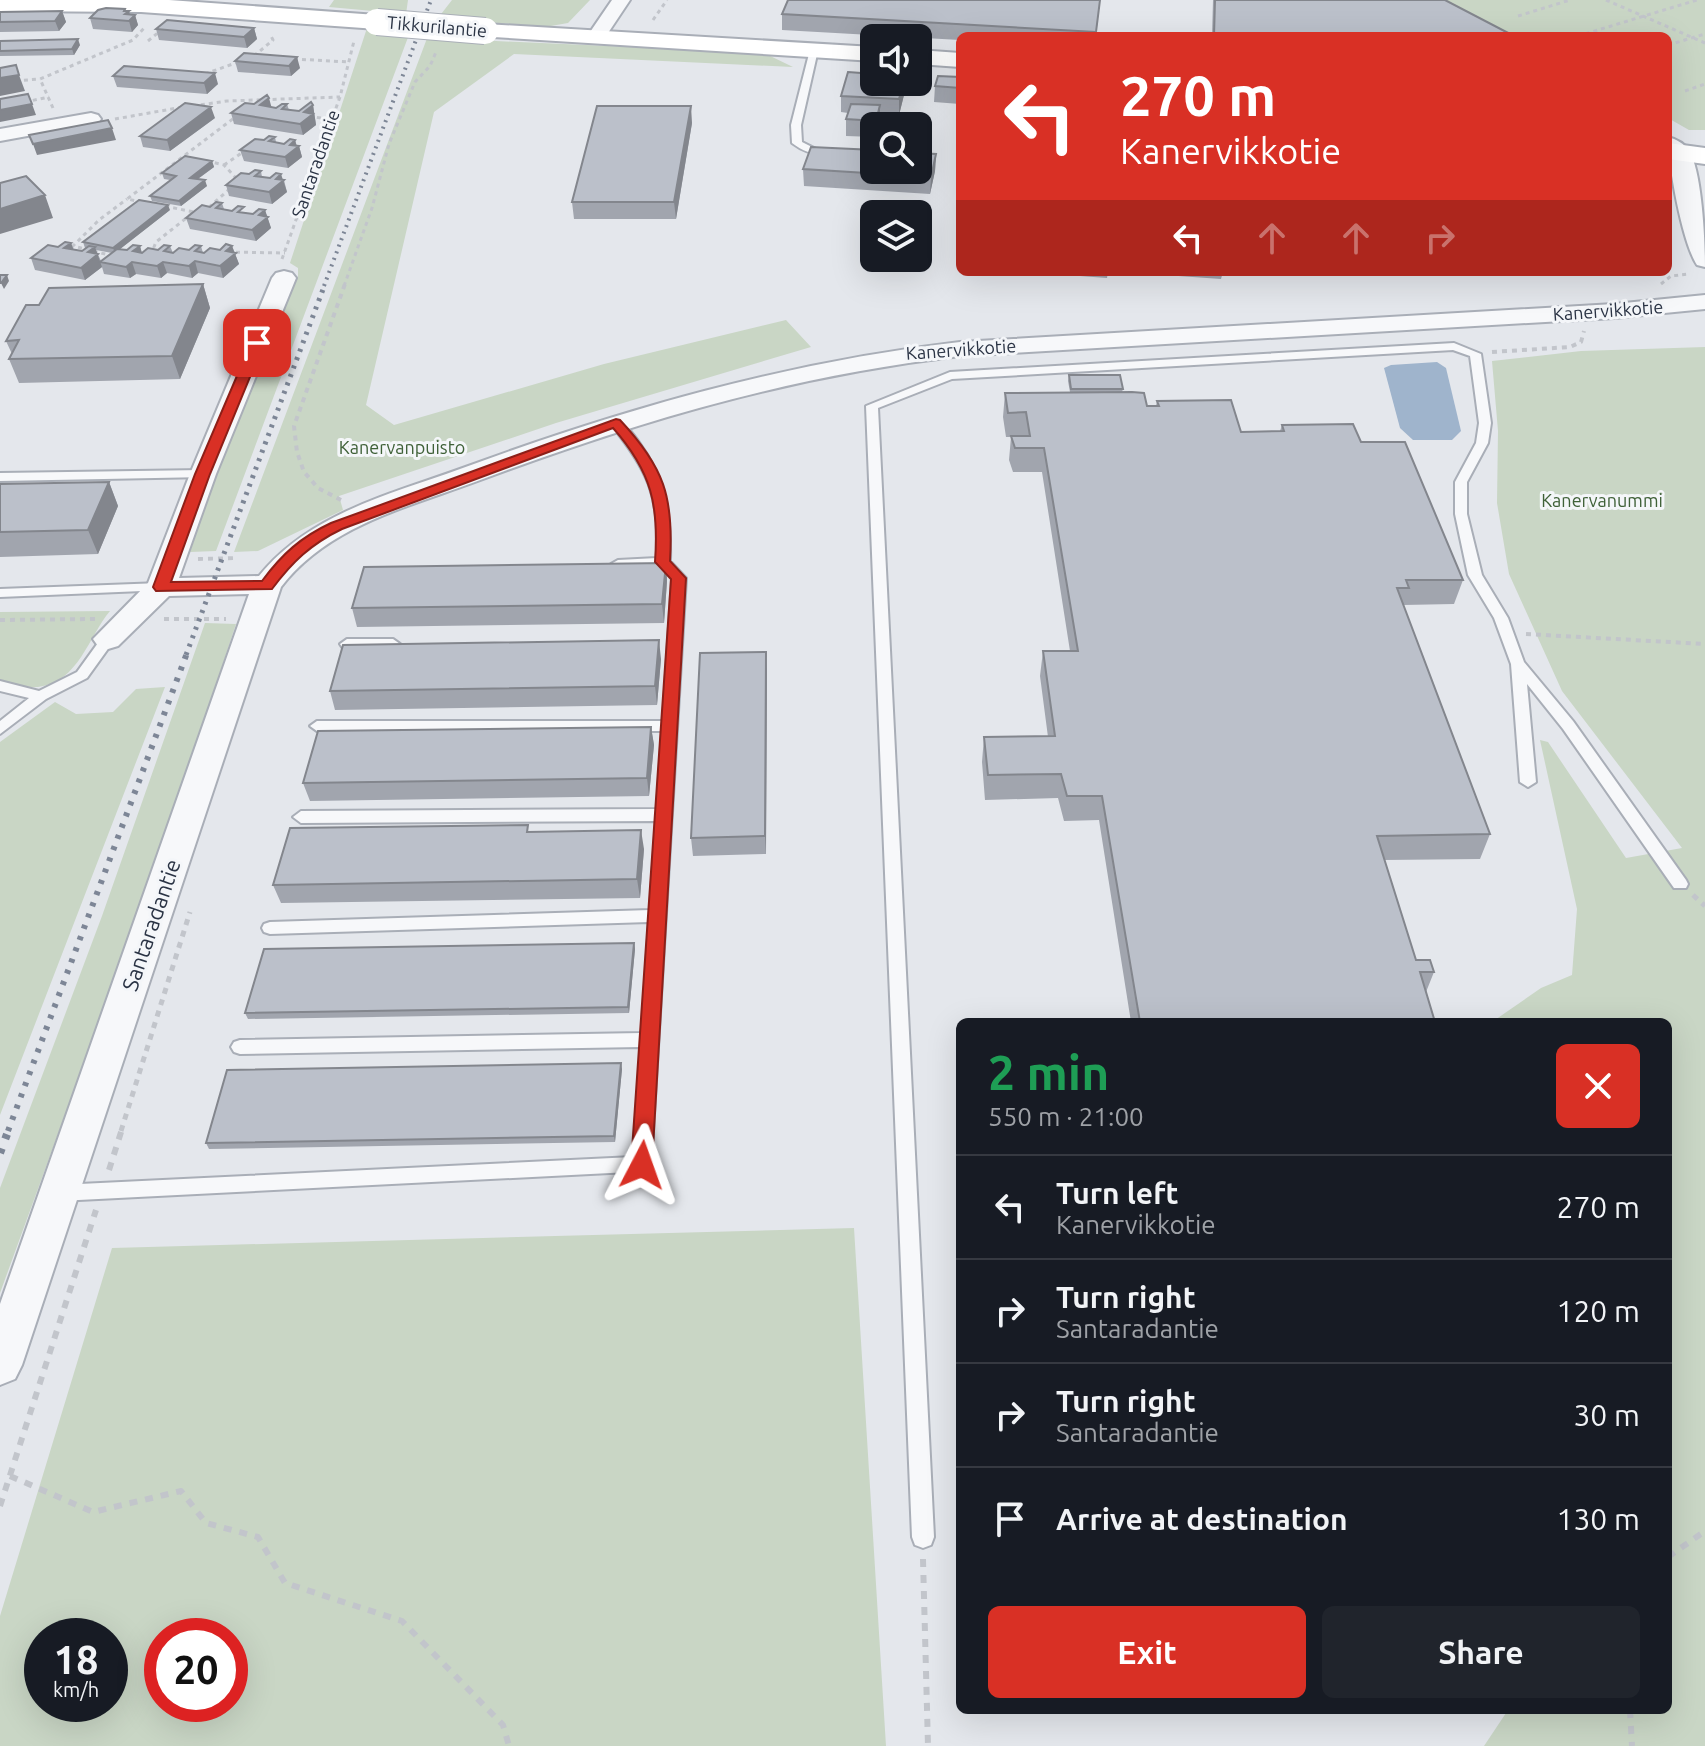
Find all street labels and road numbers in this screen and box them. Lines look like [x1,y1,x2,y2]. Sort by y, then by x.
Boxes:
street label: Tikkurilantie [386,12,488,40]
street label: Santaradantie [287,107,343,220]
street label: Kanervikkotie [1552,296,1664,324]
street label: Kanervikkotie [905,335,1017,363]
street label: Santaradantie [116,856,185,994]

